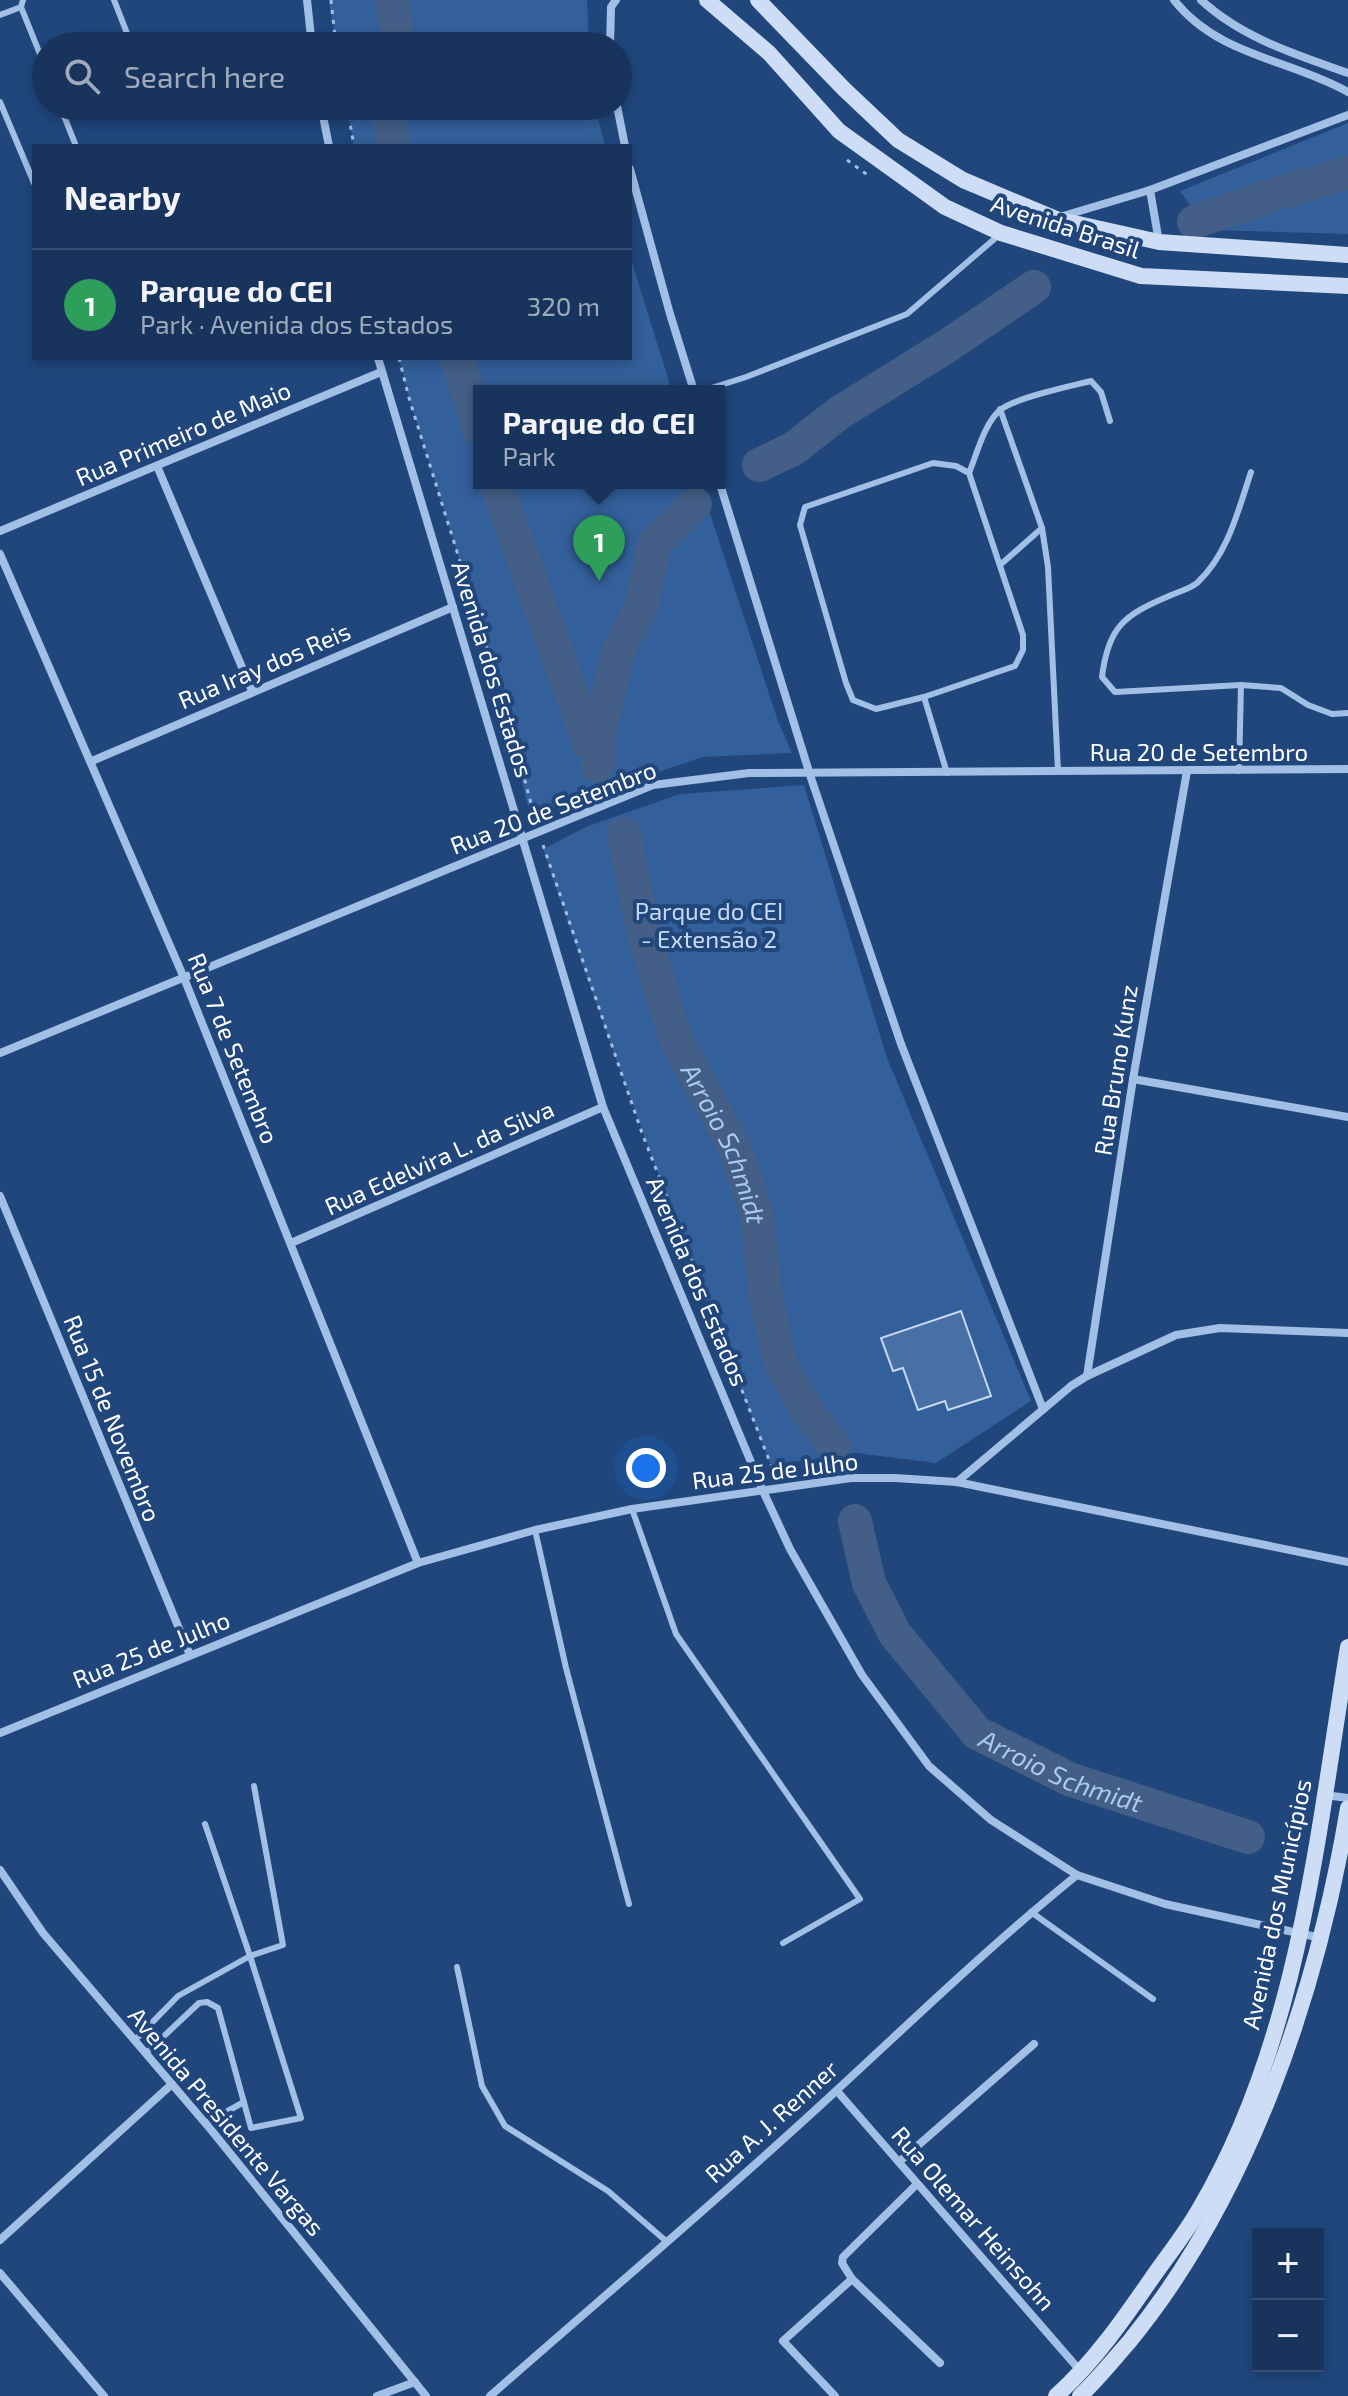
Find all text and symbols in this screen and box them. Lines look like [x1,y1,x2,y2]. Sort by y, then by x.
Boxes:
search box [32,32,632,120]
icon: search [60,54,104,98]
text: Search here [124,58,285,94]
text: Nearby [64,176,181,217]
street label: Avenida Brasil [988,188,1144,264]
text: Parque do CEI [140,272,333,308]
text: 1 [84,290,96,321]
text: 320 m [527,290,600,321]
text: Park · Avenida dos Estados [140,308,453,339]
street label: Rua Primeiro de Maio [71,375,295,491]
popup [473,385,725,489]
text: Parque do CEI [503,404,695,440]
text: Park [503,440,556,471]
pin: 1 [573,515,625,581]
street label: Avenida dos Estados [446,557,540,781]
street label: Rua Iray dos Reis [173,616,355,714]
street label: Rua 20 de Setembro [1090,737,1308,766]
street label: Rua 20 de Setembro [446,754,660,860]
park label: Parque do CEI - Extensão 2 [635,896,783,953]
street label: Rua 7 de Setembro [183,949,285,1147]
street label: Rua Bruno Kunz [1087,983,1143,1157]
water label: Arroio Schmidt [675,1056,773,1226]
street label: Rua Edelvira L. da Silva [320,1093,558,1221]
street label: Avenida dos Estados [641,1172,755,1390]
street label: Rua 15 de Novembro [58,1310,168,1526]
street label: Rua 25 de Julho [690,1445,860,1495]
your location [626,1448,666,1488]
street label: Rua 25 de Julho [68,1604,234,1694]
water label: Arroio Schmidt [974,1721,1147,1817]
street label: Avenida dos Municípios [1235,1776,1317,2032]
street label: Avenida Presidente Vargas [123,2001,331,2241]
street label: Rua A. J. Renner [699,2054,844,2188]
street label: Rua Olemar Heinsohn [886,2120,1062,2316]
map controls [1252,2228,1324,2372]
button: + [1252,2228,1324,2300]
button: − [1252,2300,1324,2372]

